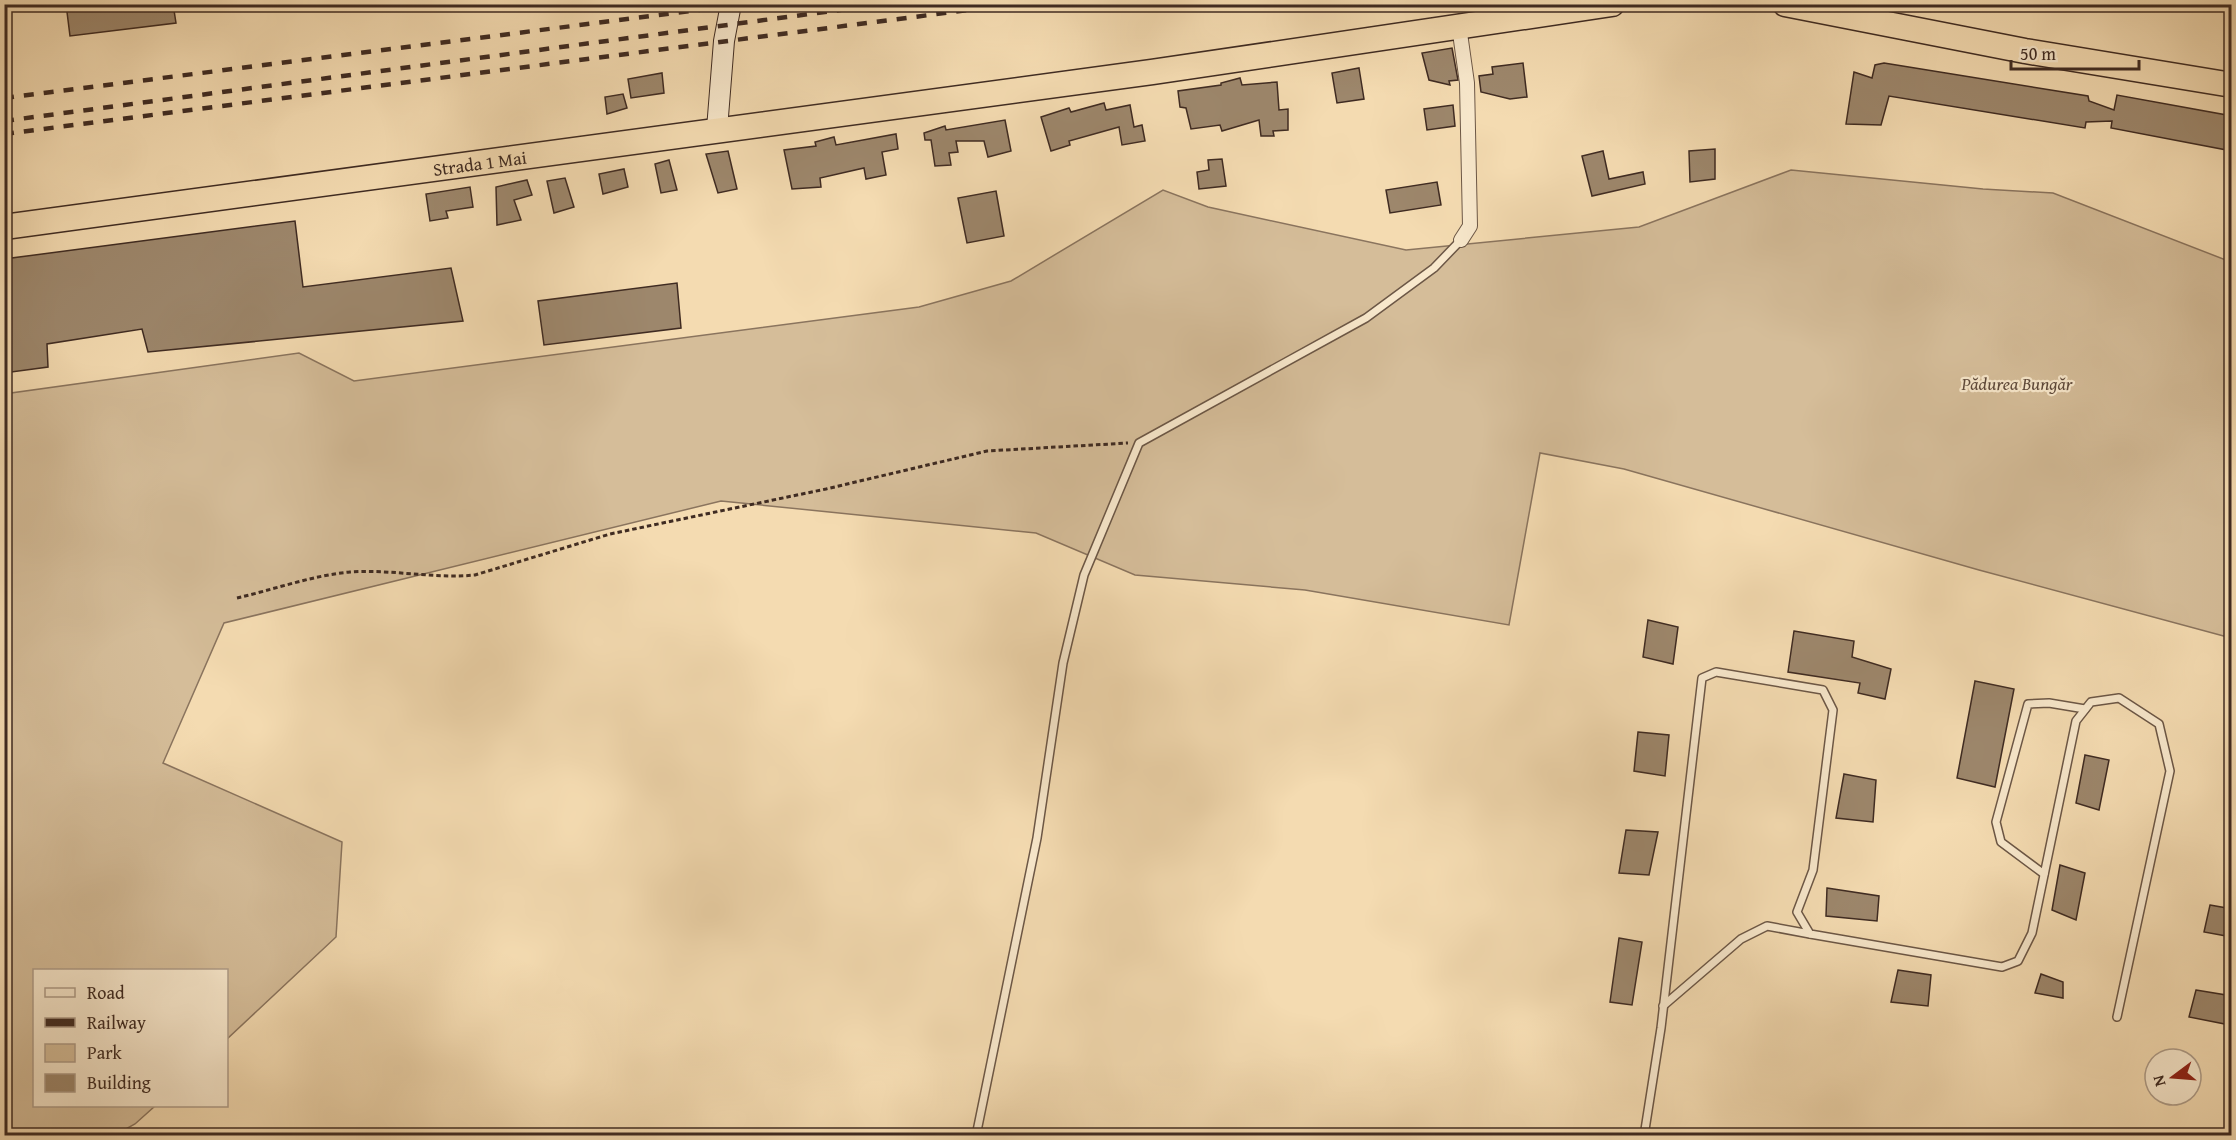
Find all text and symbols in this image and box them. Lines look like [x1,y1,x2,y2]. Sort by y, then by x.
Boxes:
scale bar [2011,33,2138,71]
text: 50 m [2020,40,2056,67]
street label: Strada 1 Mai [431,143,528,182]
park label: Pădurea Bungăr [1961,370,2074,397]
legend [33,969,228,1107]
text: Road [87,979,125,1006]
text: Railway [87,1009,146,1036]
text: Park [87,1039,123,1066]
north arrow [2143,1047,2203,1107]
text: Building [87,1069,151,1096]
text: N [2145,1072,2172,1090]

